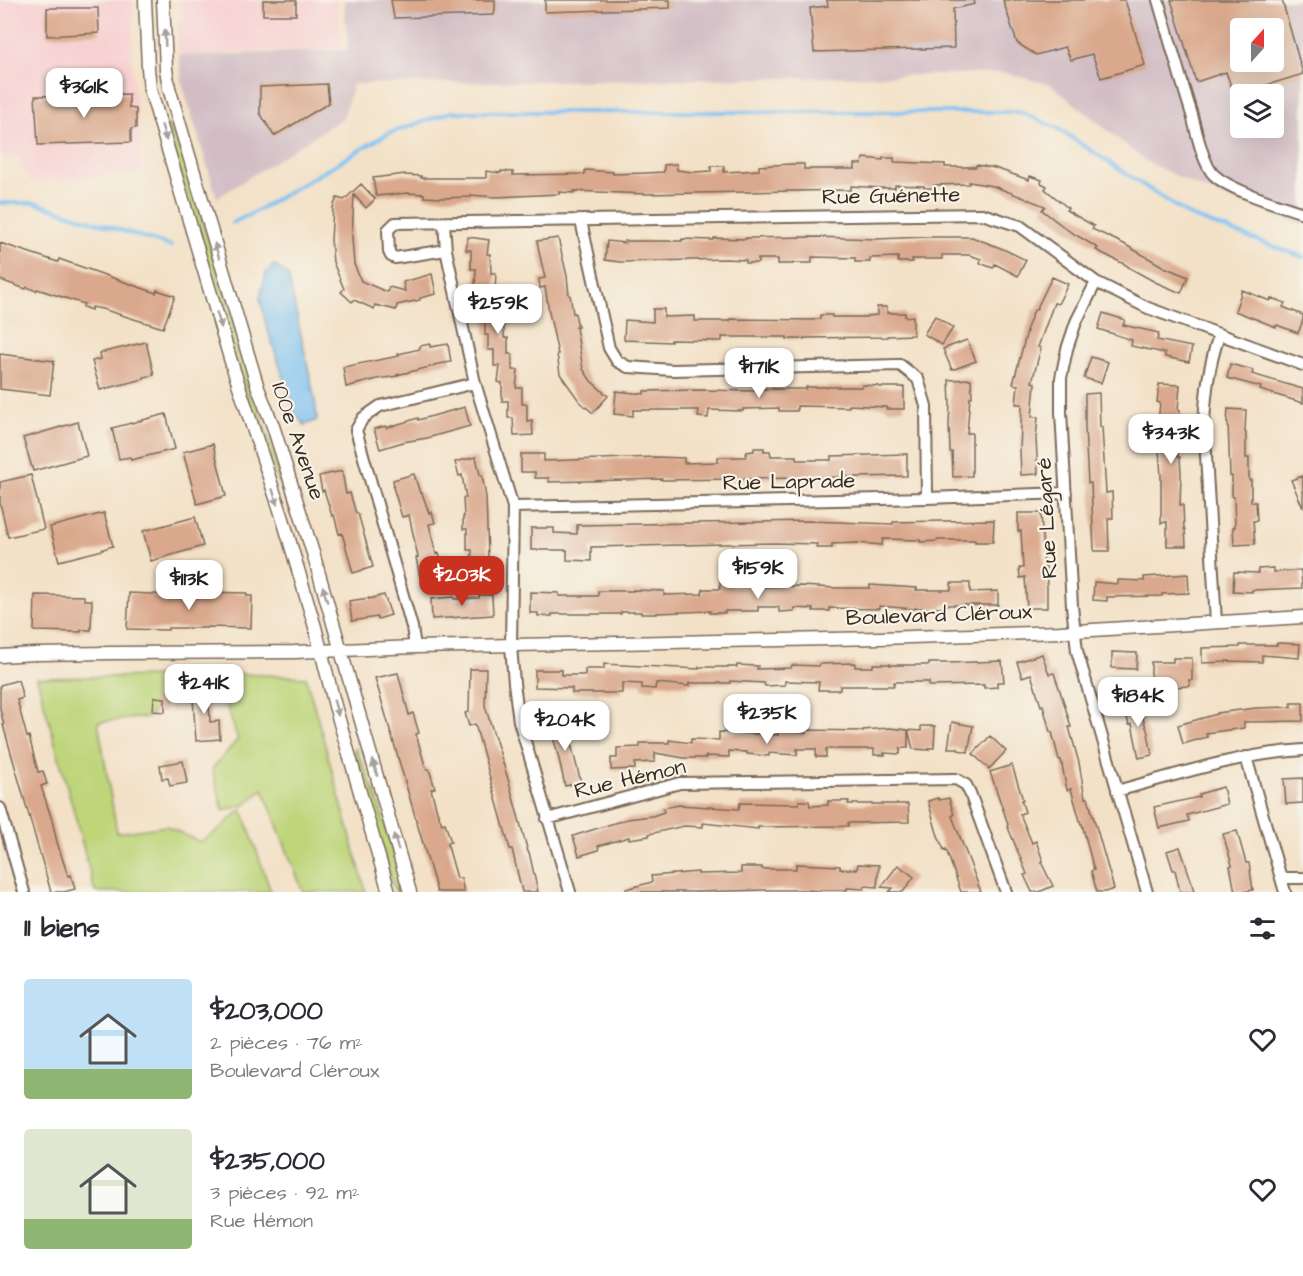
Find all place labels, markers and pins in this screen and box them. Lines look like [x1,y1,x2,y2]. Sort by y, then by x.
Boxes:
pin: $361K [42,68,126,119]
pin: $259K [456,284,540,335]
pin: $171K [717,348,801,399]
pin: $343K [1129,414,1213,465]
pin: $159K [716,549,800,600]
pin: $203K [420,556,504,607]
pin: $113K [147,560,231,611]
pin: $241K [162,664,246,715]
pin: $184K [1096,677,1180,728]
pin: $235K [725,694,809,745]
pin: $204K [523,701,607,752]

